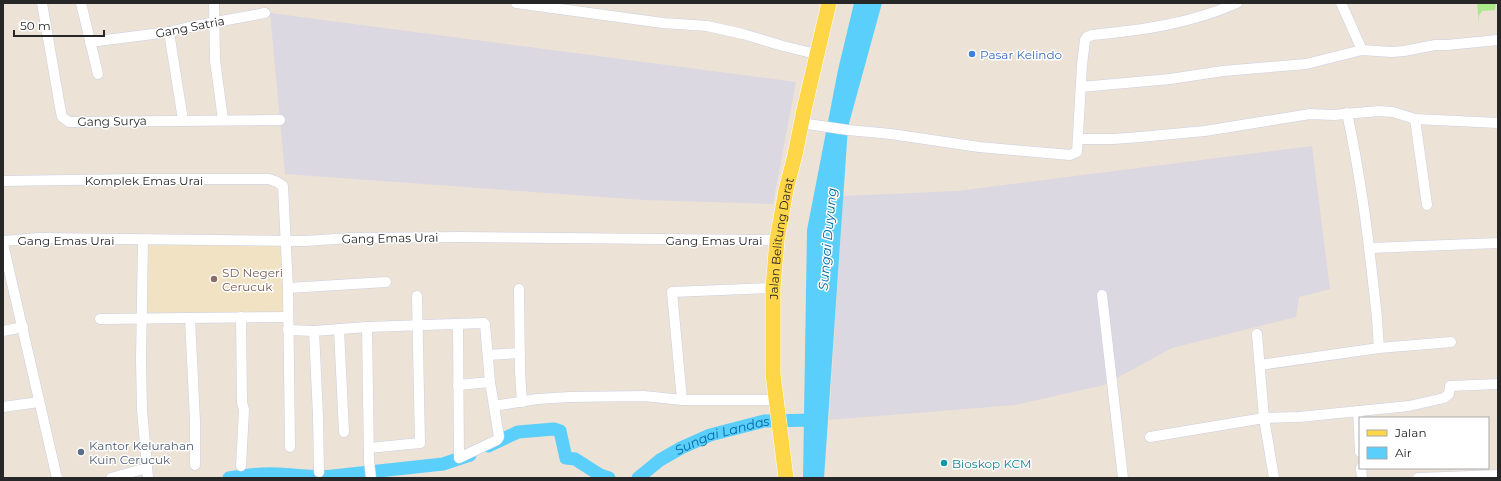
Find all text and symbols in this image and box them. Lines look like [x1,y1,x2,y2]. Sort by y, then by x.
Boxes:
scale bar [14,12,104,38]
street label: Gang Satria [154,13,226,41]
text: 50 m [20,18,51,33]
place label: Pasar Kelindo [980,47,1062,62]
marker: Pasar Kelindo [967,49,977,59]
street label: Gang Surya [77,113,147,129]
street label: Komplek Emas Urai [85,173,203,188]
street label: Jalan Belitung Darat [766,176,796,300]
water label: Sungai Duyung [815,187,839,291]
street label: Gang Emas Urai [341,230,439,246]
street label: Gang Emas Urai [18,233,114,248]
street label: Gang Emas Urai [666,233,762,248]
place label: SD Negeri Cerucuk [222,265,283,294]
marker: SD Negeri Cerucuk [209,274,219,284]
water label: Sungai Landas [672,413,770,458]
legend [1359,417,1489,469]
text: Jalan [1394,425,1427,440]
place label: Kantor Kelurahan Kuin Cerucuk [89,438,194,467]
text: Air [1395,445,1412,460]
marker: Kantor Kelurahan Kuin Cerucuk [76,447,86,457]
place label: Bioskop KCM [952,456,1031,471]
marker: Bioskop KCM [939,458,949,468]

